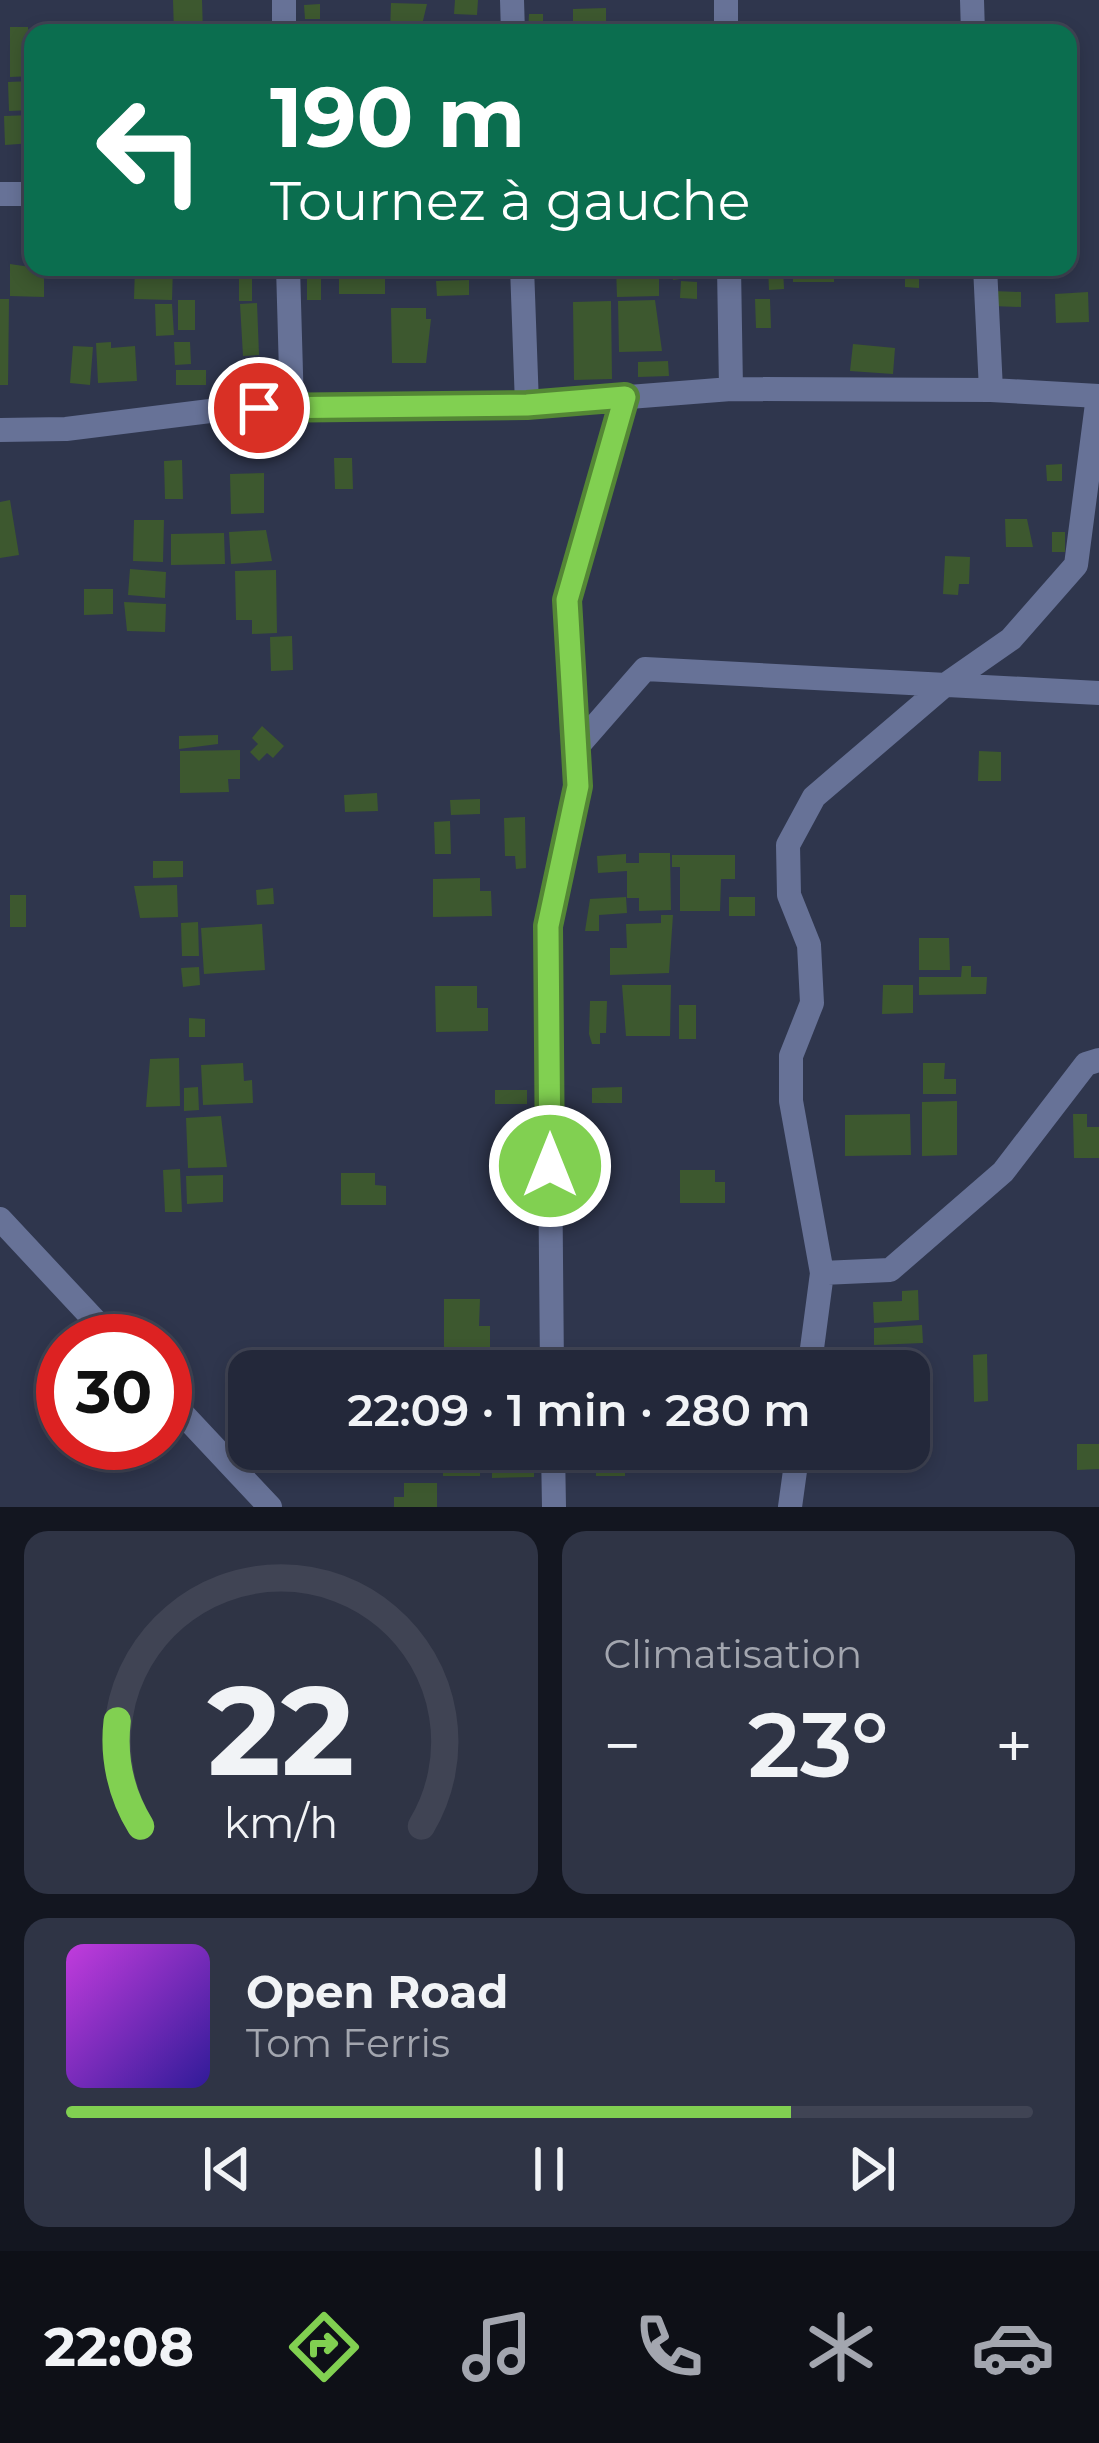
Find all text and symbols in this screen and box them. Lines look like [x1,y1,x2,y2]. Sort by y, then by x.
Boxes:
text: 190 m [270,66,525,168]
icon: left [72,72,228,228]
text: Tournez à gauche [270,168,750,234]
pin [208,357,310,459]
icon: arrive [226,375,292,441]
position arrow [487,1103,613,1229]
speed limit sign: 30 [36,1314,192,1470]
text: 22:09 · 1 min · 280 m [347,1382,811,1437]
text: Climatisation [604,1630,862,1678]
text: 22 [207,1654,354,1806]
text: 23° [748,1690,889,1800]
text: − [604,1705,641,1786]
text: + [995,1705,1033,1786]
text: km/h [224,1795,338,1848]
text: Open Road [246,1964,508,2019]
text: Tom Ferris [246,2019,450,2067]
icon: previous [194,2136,260,2202]
icon: pause [516,2136,582,2202]
icon: next [839,2136,905,2202]
icon: directions [282,2305,366,2389]
icon: music [455,2305,539,2389]
icon: phone [627,2305,711,2389]
icon: climate [799,2305,883,2389]
icon: car [971,2305,1055,2389]
text: 22:08 [44,2314,194,2380]

